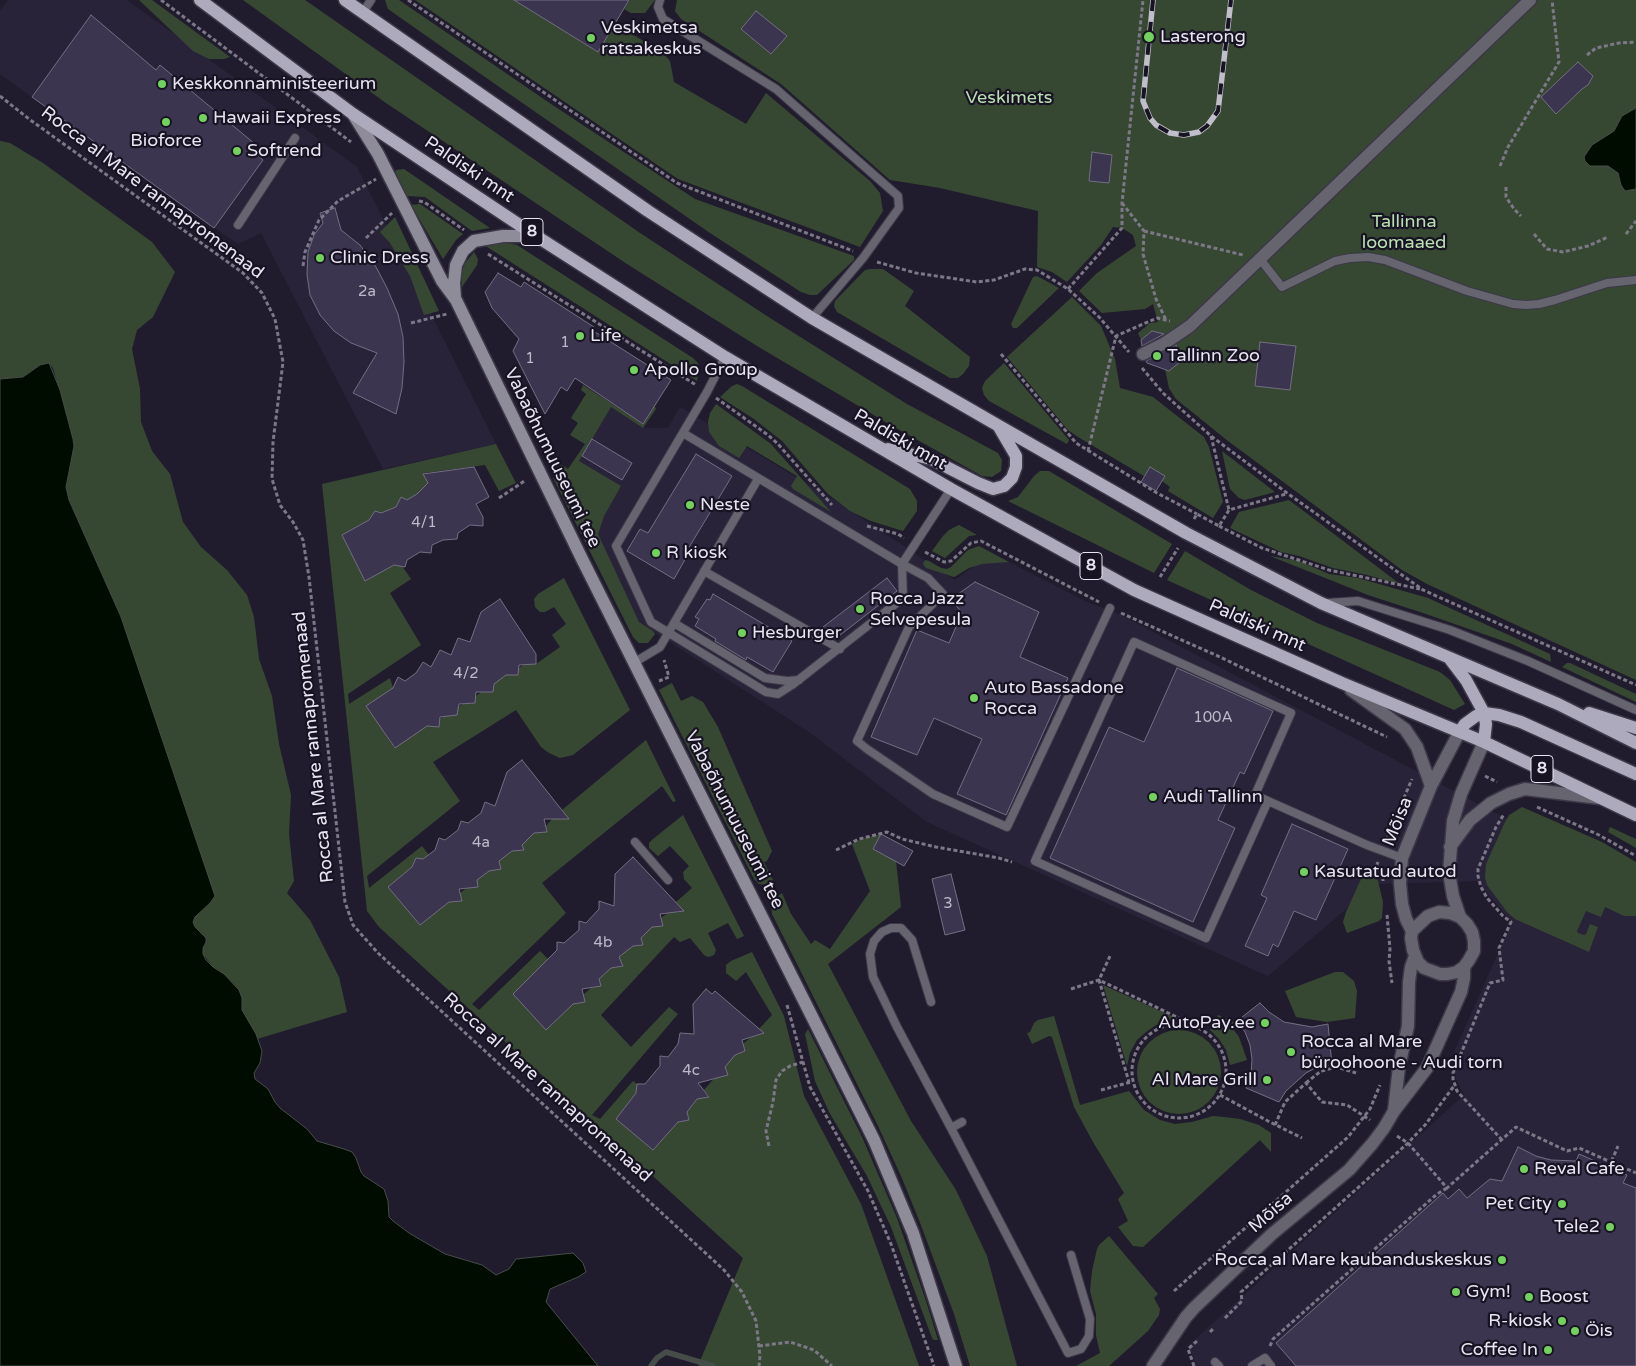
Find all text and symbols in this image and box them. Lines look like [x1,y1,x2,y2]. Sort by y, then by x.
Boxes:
place label: Veskimetsa ratsakeskus [601,17,701,59]
place label: Lasterong [1160,26,1246,48]
marker: Lasterong [1142,30,1156,44]
marker: Veskimetsa ratsakeskus [585,32,597,44]
place label: Keskkonnaministeerium [172,73,376,95]
marker: Keskkonnaministeerium [156,78,168,90]
park label: Veskimets [966,87,1052,109]
street label: Rocca al Mare rannapromenaad [36,102,268,284]
place label: Hawaii Express [213,107,341,129]
marker: Hawaii Express [197,112,209,124]
marker: Bioforce [160,116,172,128]
place label: Bioforce [130,130,202,152]
street label: Paldiski mnt [420,132,518,208]
place label: Softrend [247,140,322,162]
marker: Softrend [231,145,243,157]
park label: Tallinna loomaaed [1362,211,1446,253]
road number: 8 [521,218,543,246]
place label: Clinic Dress [330,247,429,269]
marker: Clinic Dress [314,252,326,264]
house number: 2a [358,283,376,301]
place label: Life [590,325,621,347]
marker: Life [574,330,586,342]
house number: 1 [560,334,570,352]
place label: Tallinn Zoo [1167,345,1260,367]
house number: 1 [525,350,535,368]
marker: Tallinn Zoo [1151,350,1163,362]
place label: Apollo Group [644,359,758,381]
marker: Apollo Group [628,364,640,376]
street label: Vabaõhumuuseumi tee [499,365,605,551]
street label: Paldiski mnt [850,405,950,475]
place label: Neste [700,494,750,516]
marker: Neste [684,499,696,511]
house number: 4/1 [411,514,437,532]
place label: R kiosk [666,542,727,564]
marker: R kiosk [650,547,662,559]
road number: 8 [1080,552,1102,580]
place label: Rocca Jazz Selvepesula [870,588,971,630]
street label: Paldiski mnt [1205,595,1309,657]
marker: Rocca Jazz Selvepesula [854,603,866,615]
street label: Rocca al Mare rannapromenaad [289,610,339,884]
place label: Hesburger [752,622,842,644]
marker: Hesburger [736,627,748,639]
house number: 4/2 [453,665,479,683]
place label: Auto Bassadone Rocca [984,677,1124,720]
marker: Auto Bassadone Rocca [968,692,980,704]
house number: 100A [1193,709,1233,727]
street label: Vabaõhumuuseumi tee [680,727,788,913]
road number: 8 [1531,756,1553,782]
place label: Audi Tallinn [1163,786,1263,808]
marker: Audi Tallinn [1147,791,1159,803]
street label: Mõisa [1378,794,1418,850]
house number: 4a [472,834,490,852]
place label: Kasutatud autod [1314,861,1456,883]
marker: Kasutatud autod [1298,866,1310,878]
house number: 3 [943,895,953,913]
house number: 4b [594,934,612,952]
street label: Rocca al Mare rannapromenaad [438,989,656,1187]
place label: AutoPay.ee [1158,1012,1255,1034]
marker: AutoPay.ee [1259,1017,1271,1029]
place label: Rocca al Mare büroohoone - Audi torn [1301,1031,1503,1074]
marker: Rocca al Mare büroohoone - Audi torn [1285,1046,1297,1058]
house number: 4c [682,1062,700,1080]
place label: Al Mare Grill [1152,1069,1257,1091]
marker: Al Mare Grill [1261,1074,1273,1086]
place label: Reval Cafe [1534,1158,1625,1180]
marker: Reval Cafe [1518,1163,1530,1175]
street label: Mõisa [1245,1188,1297,1238]
place label: Pet City [1485,1193,1552,1215]
marker: Pet City [1556,1198,1568,1210]
place label: Tele2 [1554,1216,1600,1238]
marker: Tele2 [1604,1221,1616,1233]
place label: Rocca al Mare kaubanduskeskus [1214,1249,1492,1271]
marker: Rocca al Mare kaubanduskeskus [1496,1254,1508,1266]
place label: Gym! [1466,1281,1511,1303]
marker: Gym! [1450,1286,1462,1298]
place label: Boost [1539,1286,1589,1308]
marker: Boost [1523,1291,1535,1303]
place label: R-kiosk [1488,1310,1552,1332]
marker: R-kiosk [1556,1315,1568,1327]
place label: Öis [1585,1320,1613,1342]
marker: Öis [1569,1325,1581,1337]
place label: Coffee In [1461,1339,1538,1361]
marker: Coffee In [1542,1344,1554,1356]

